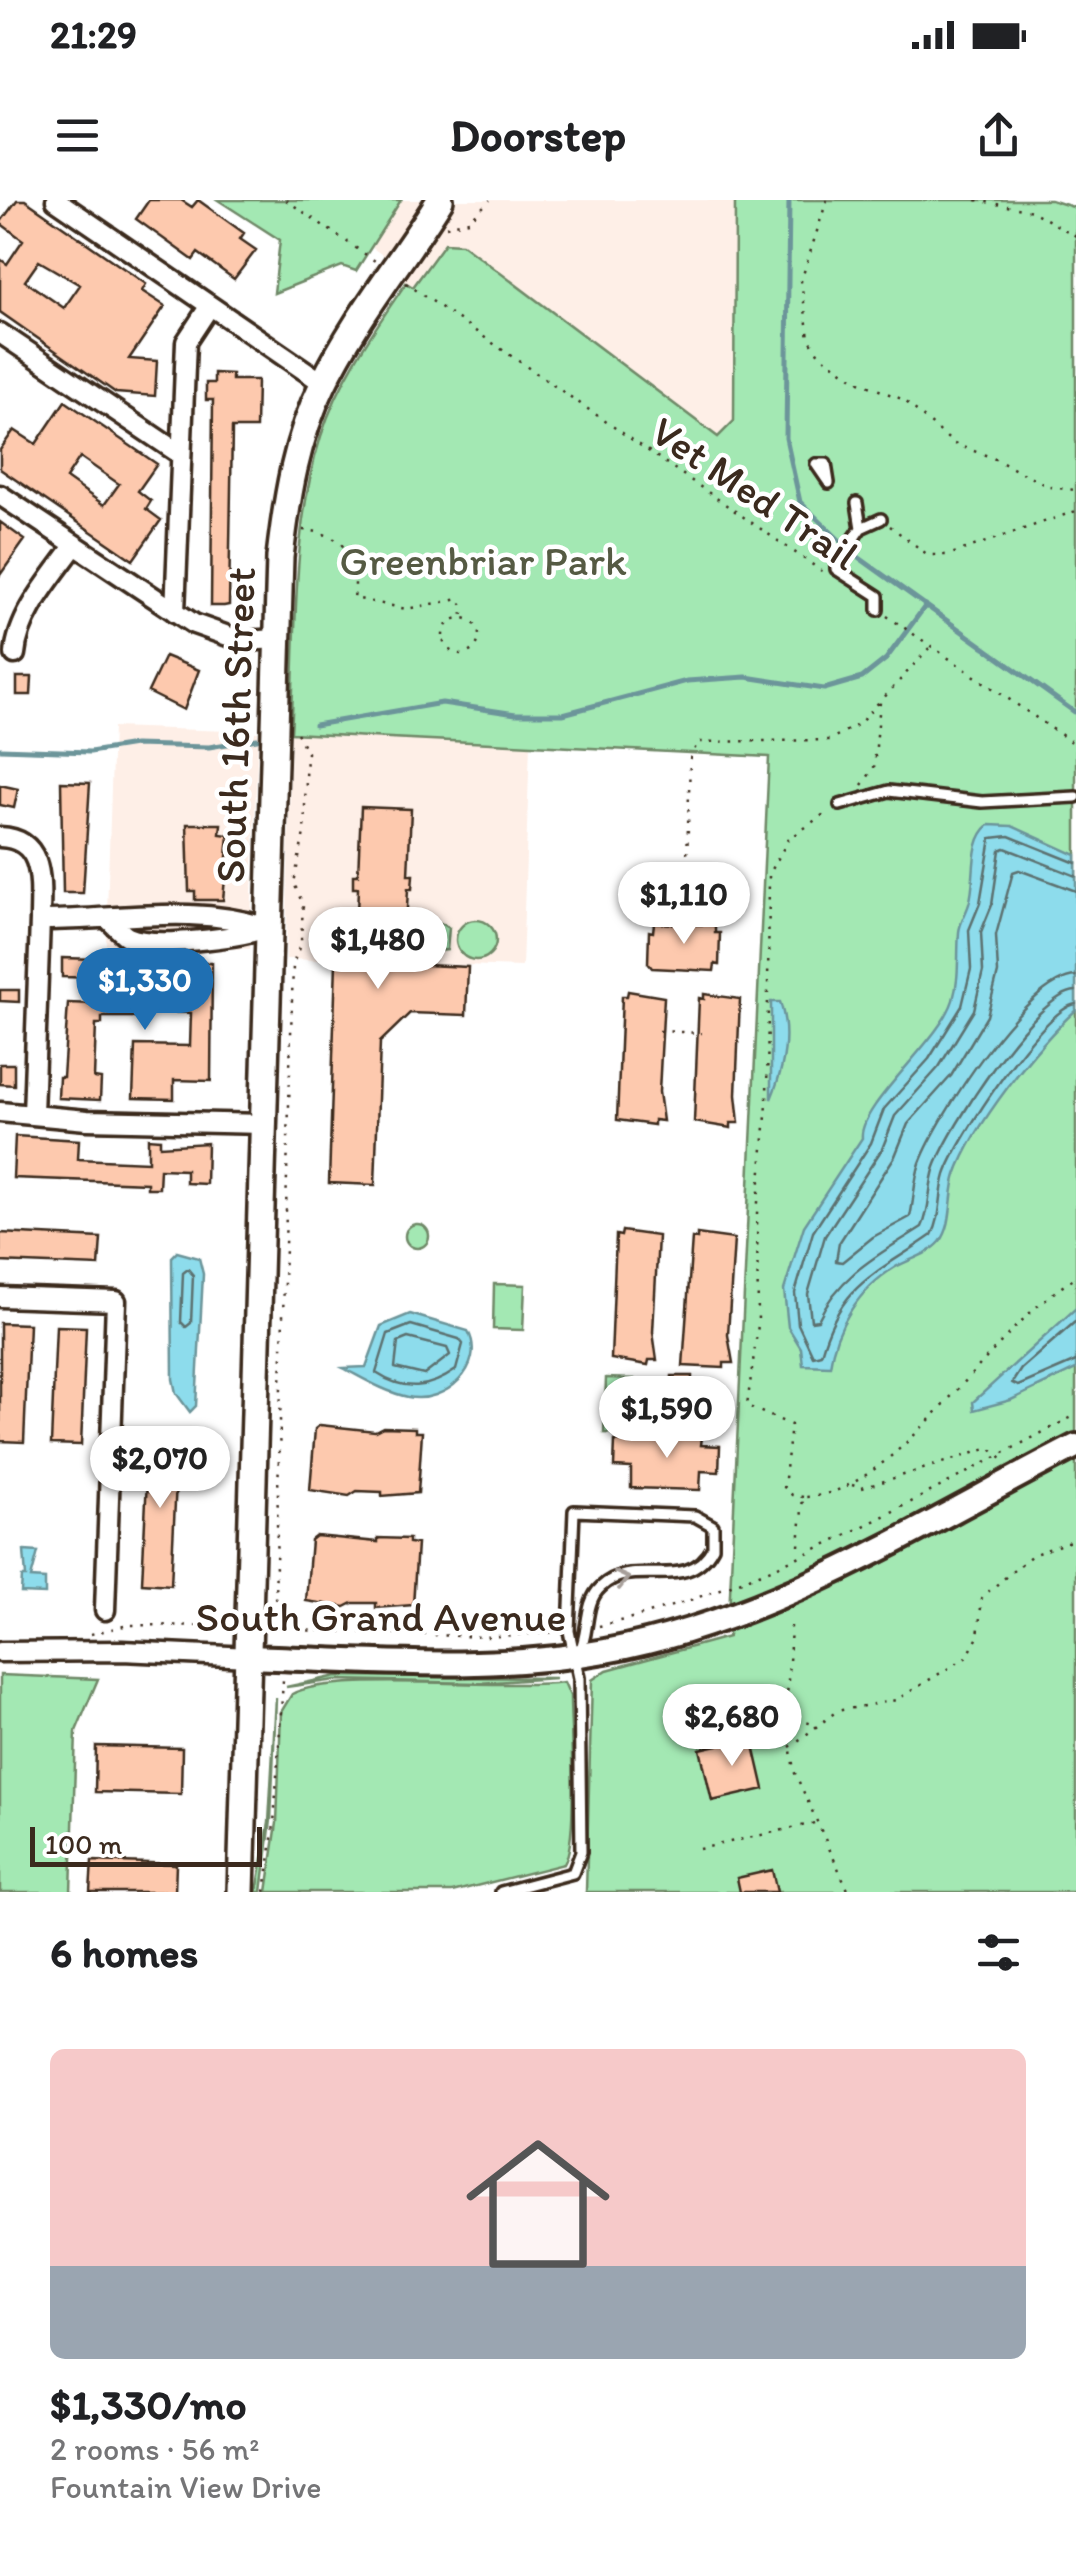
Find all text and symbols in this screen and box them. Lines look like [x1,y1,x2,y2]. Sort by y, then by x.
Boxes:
text: 21:29 [50,12,137,58]
icon: menu [50,108,105,163]
text: Doorstep [450,108,626,162]
icon: share [971,108,1026,163]
street label: Vet Med Trail [642,405,868,581]
park label: Greenbriar Park [339,535,627,586]
street label: South 16th Street [204,566,266,884]
pin: $1,110 [603,862,765,947]
text: $1,110 [640,875,728,913]
pin: $1,480 [297,907,459,992]
text: $1,480 [330,920,426,958]
pin: $1,330 [64,948,226,1033]
text: $1,330 [98,961,192,999]
pin: $1,590 [586,1376,748,1461]
text: $1,590 [621,1389,713,1427]
pin: $2,070 [79,1426,241,1511]
text: $2,070 [112,1439,208,1477]
one-way arrow [614,1570,631,1591]
street label: South Grand Avenue [195,1591,567,1642]
pin: $2,680 [651,1684,813,1769]
text: $2,680 [685,1697,779,1735]
scale bar [30,1822,262,1866]
text: 100 m [45,1827,122,1861]
icon: filters [971,1925,1026,1980]
text: 6 homes [50,1927,198,1978]
icon: home [448,2114,628,2294]
text: $1,330/mo [50,2379,247,2430]
text: 2 rooms · 56 m² [50,2430,259,2468]
text: Fountain View Drive [50,2468,321,2506]

